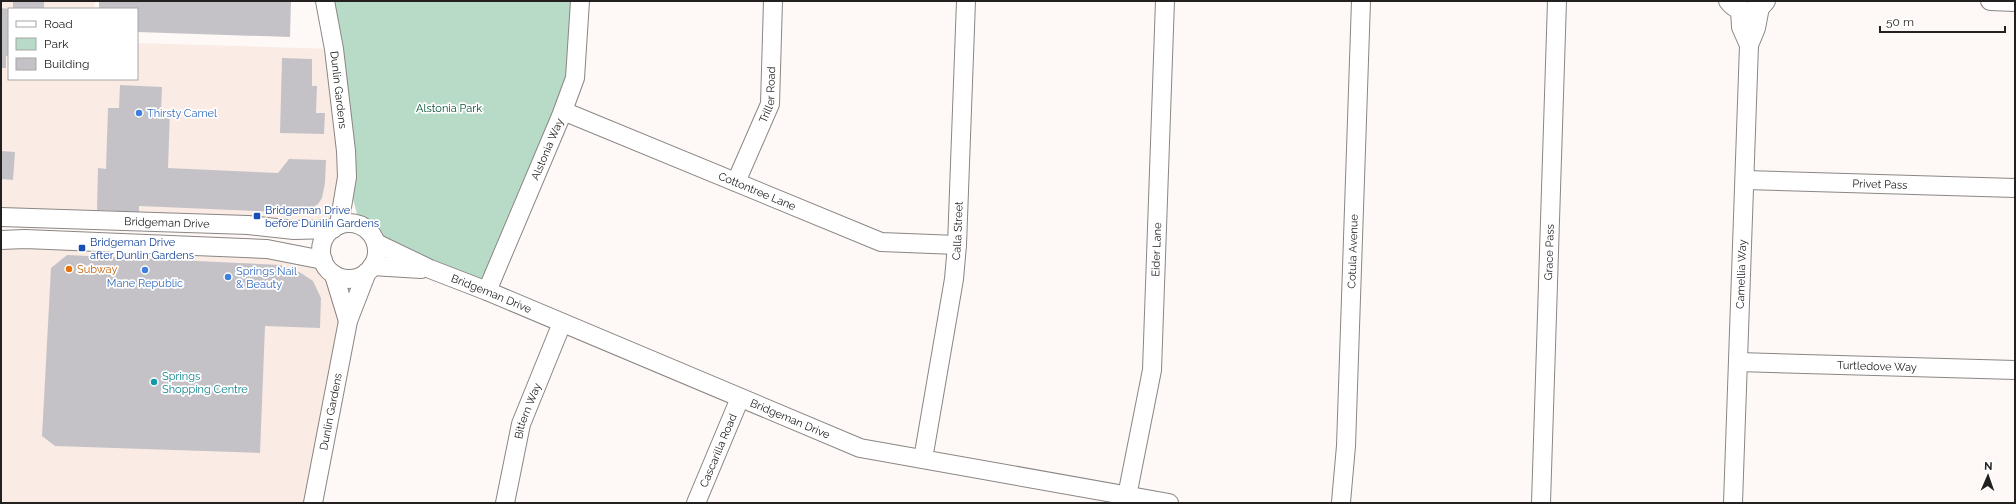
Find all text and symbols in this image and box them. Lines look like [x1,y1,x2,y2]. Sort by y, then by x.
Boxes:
legend [8,8,138,80]
scale bar [1880,8,2005,34]
text: 50 m [1886,15,1914,29]
text: Road [44,17,73,31]
text: Park [44,37,69,51]
street label: Dunlin Gardens [327,50,349,130]
text: Building [44,57,90,71]
street label: Triller Road [757,66,778,125]
park label: Alstonia Park [416,102,482,115]
place label: Thirsty Camel [147,107,217,120]
marker: Thirsty Camel [134,108,144,118]
street label: Alstonia Way [529,116,566,182]
street label: Cottontree Lane [716,170,798,213]
street label: Privet Pass [1852,177,1908,192]
street label: Calla Street [950,201,966,261]
place label: Bridgeman Drive before Dunlin Gardens [265,204,379,230]
marker: Bridgeman Drive before Dunlin Gardens [252,211,262,221]
street label: Cotula Avenue [1345,213,1361,289]
street label: Bridgeman Drive [124,215,210,231]
street label: Eider Lane [1149,222,1164,277]
street label: Grace Pass [1542,224,1557,281]
place label: Bridgeman Drive after Dunlin Gardens [90,236,194,262]
street label: Camellia Way [1734,239,1749,309]
marker: Bridgeman Drive after Dunlin Gardens [77,243,87,253]
place label: Subway [77,263,117,276]
marker: Subway [64,264,74,274]
marker: Mane Republic [140,265,150,275]
place label: Springs Nail & Beauty [236,265,297,291]
marker: Springs Nail & Beauty [223,272,233,282]
street label: Bridgeman Drive [449,272,534,316]
place label: Mane Republic [107,277,183,290]
street label: Turtledove Way [1837,359,1917,374]
place label: Springs Shopping Centre [162,370,248,396]
street label: Dunlin Gardens [317,372,345,451]
marker: Springs Shopping Centre [149,377,159,387]
street label: Bittern Way [512,381,544,440]
street label: Bridgeman Drive [748,397,832,442]
street label: Cascarilla Road [697,412,740,489]
north arrow [1968,456,2008,496]
text: N [1984,460,1993,473]

